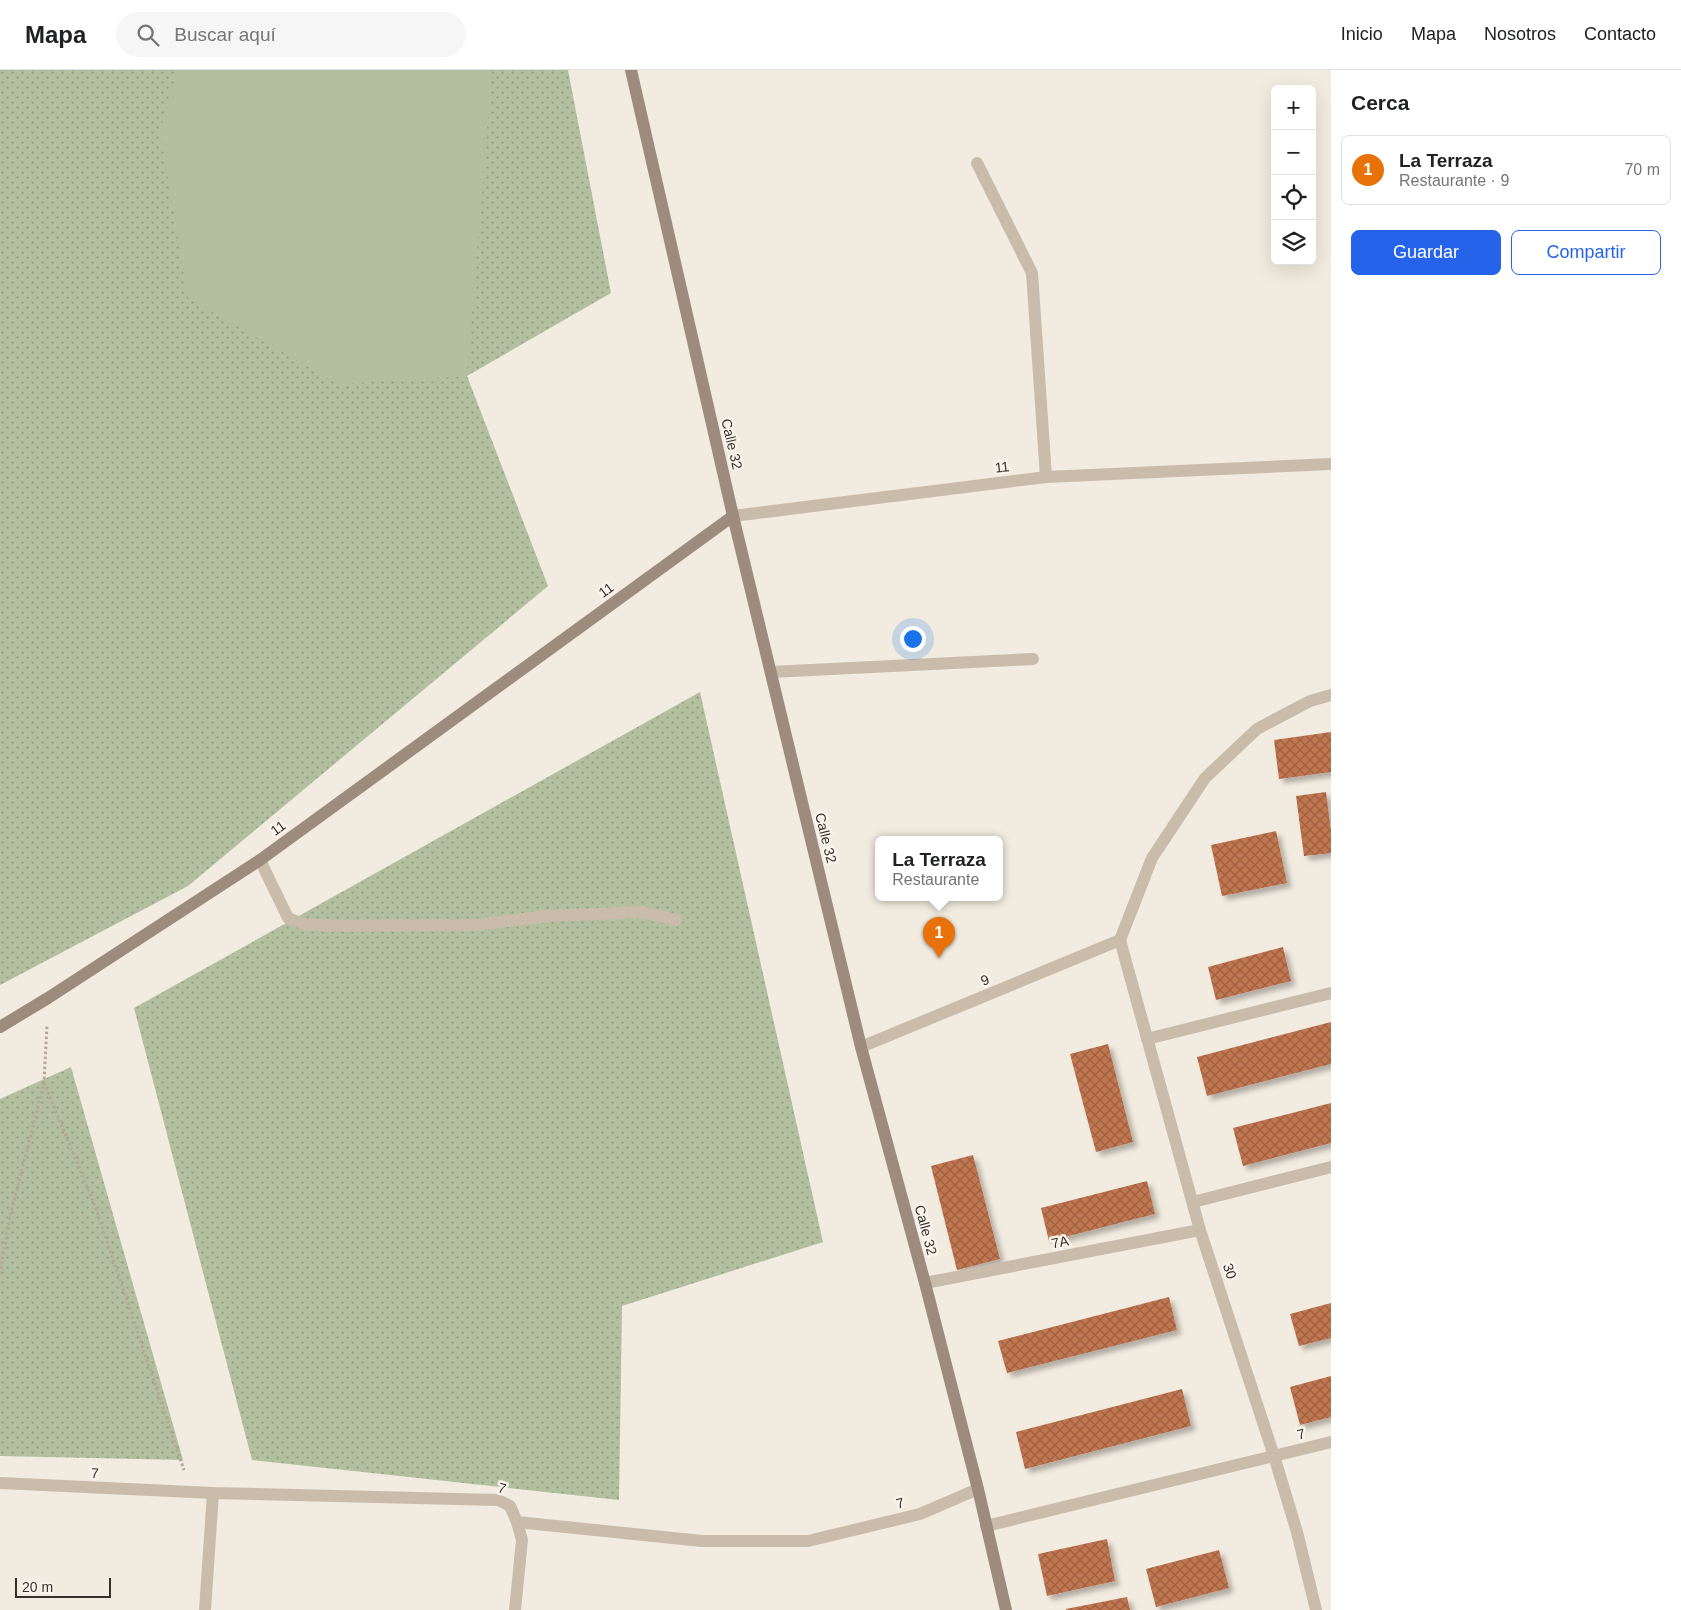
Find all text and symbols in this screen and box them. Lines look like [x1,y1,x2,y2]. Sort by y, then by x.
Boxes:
search box [116,12,466,57]
text: Mapa [25,21,86,48]
icon: search [134,21,162,49]
text: Buscar aquí [174,24,276,45]
text: Inicio [1341,24,1383,44]
text: Mapa [1411,24,1456,44]
text: Nosotros [1484,24,1556,44]
text: Contacto [1584,24,1656,44]
map controls [1271,85,1316,265]
button: + [1271,85,1316,130]
text: Cerca [1351,91,1409,114]
button: − [1271,130,1316,175]
text: La Terraza [1399,150,1493,171]
text: 1 [1364,161,1372,178]
text: 70 m [1624,161,1660,178]
text: Restaurante · 9 [1399,172,1509,189]
button: locate [1271,175,1316,220]
button: layers [1271,220,1316,265]
button: Guardar [1351,230,1501,275]
button: Compartir [1511,230,1661,275]
street label: Calle 32 [718,417,746,471]
street label: 11 [994,458,1010,476]
street label: 11 [595,579,617,601]
your location [900,626,926,652]
street label: Calle 32 [812,811,840,865]
street label: 11 [267,817,289,839]
popup [875,836,1003,901]
text: La Terraza [892,849,986,870]
text: Restaurante [892,871,979,888]
pin: 1 [923,917,955,958]
street label: 9 [978,971,992,989]
street label: Calle 32 [912,1203,940,1257]
street label: 7A [1050,1232,1071,1251]
street label: 30 [1220,1261,1240,1281]
street label: 7 [1295,1425,1307,1443]
street label: 7 [91,1465,100,1481]
street label: 7 [496,1479,508,1497]
street label: 7 [894,1494,906,1512]
scale bar [15,1575,111,1598]
text: 20 m [22,1579,53,1595]

